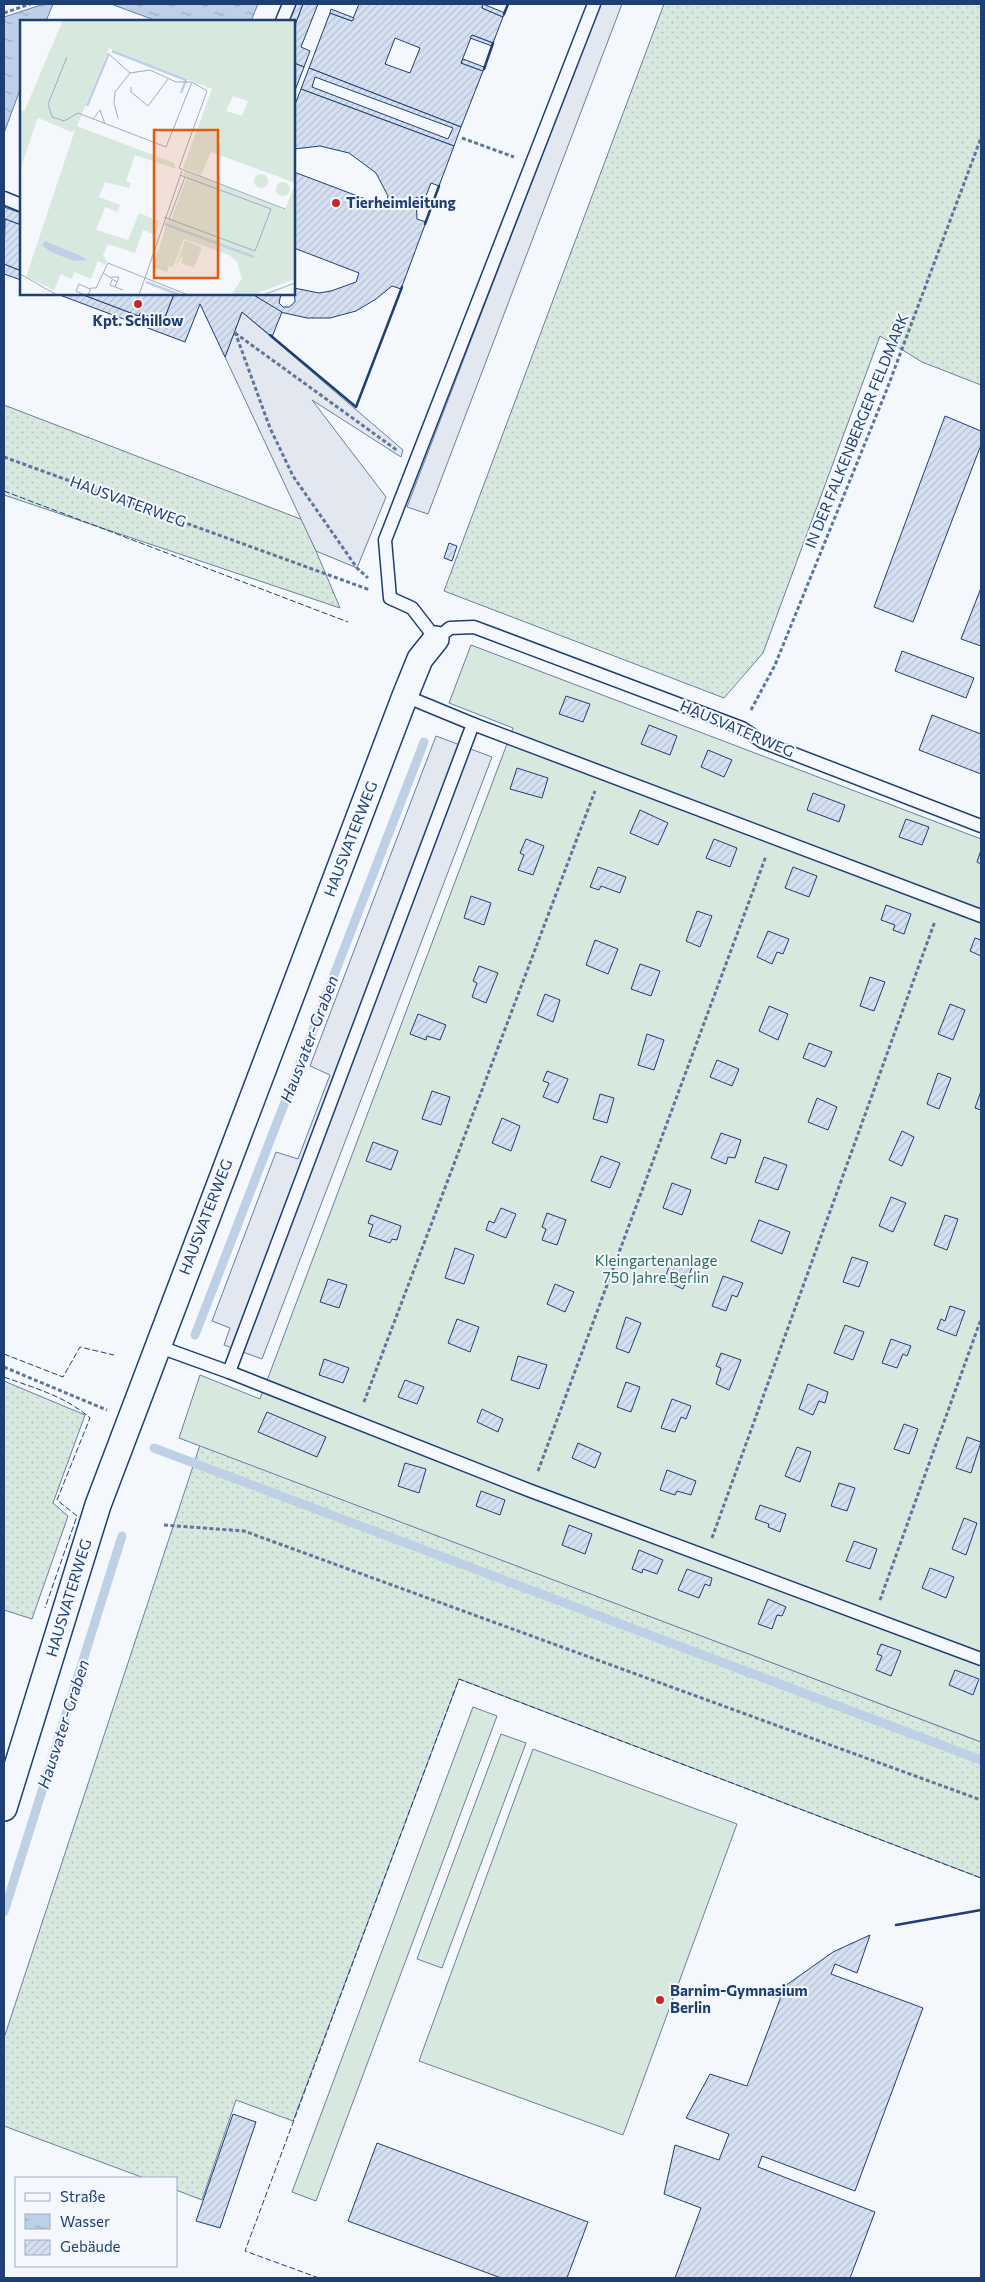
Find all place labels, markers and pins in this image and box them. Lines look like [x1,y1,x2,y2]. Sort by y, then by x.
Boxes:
place label: Tierheimleitung [346,193,456,211]
marker: Tierheimleitung [330,197,342,209]
marker: Kpt. Schillow [132,298,144,310]
place label: Kpt. Schillow [93,311,184,329]
place label: Barnim-Gymnasium Berlin [670,1981,808,2016]
marker: Barnim-Gymnasium Berlin [654,1994,666,2006]

